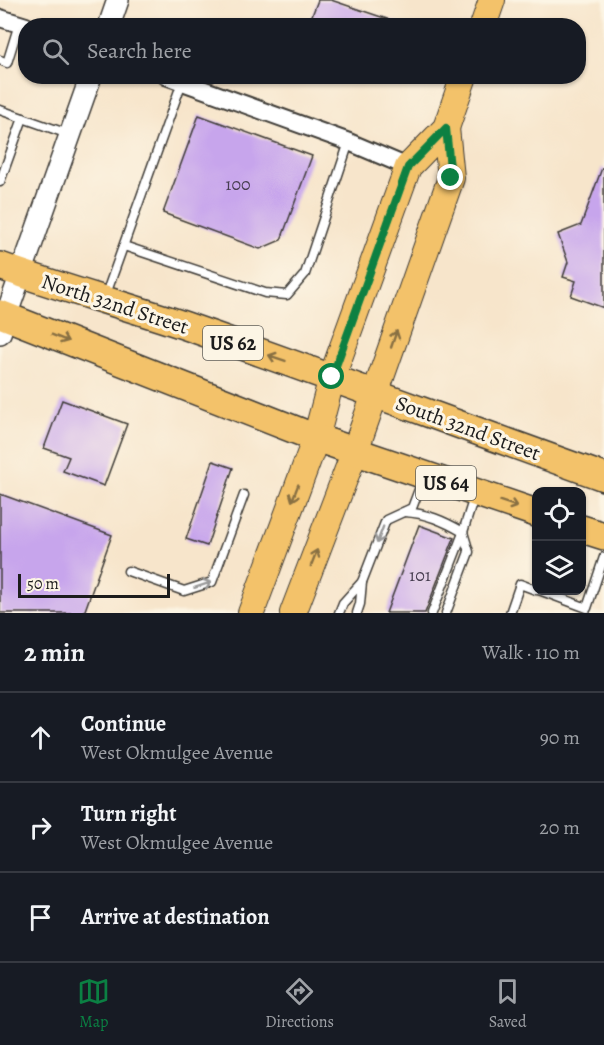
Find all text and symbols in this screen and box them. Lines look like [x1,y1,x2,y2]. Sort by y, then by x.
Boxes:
search box [18,18,586,84]
icon: search [39,35,72,68]
text: Search here [87,36,192,66]
route end [437,164,463,190]
house number: 100 [225,172,251,196]
street label: North 32nd Street [38,267,192,341]
road number: US 62 [203,326,263,360]
one-way arrow [390,330,401,349]
one-way arrow [51,333,69,344]
one-way arrow [268,351,287,362]
route start [318,363,344,389]
street label: South 32nd Street [392,389,544,467]
road number: US 64 [416,466,476,500]
one-way arrow [289,483,300,502]
map controls [532,487,586,595]
button: locate [532,487,586,541]
one-way arrow [499,500,518,511]
one-way arrow [374,525,385,543]
button: layers [532,541,586,595]
one-way arrow [310,550,321,568]
house number: 101 [409,563,431,587]
scale bar [18,571,170,598]
text: 50 m [27,573,59,595]
one-way arrow [193,579,212,590]
text: 2 min [24,635,85,670]
text: Walk · 110 m [482,639,580,666]
text: Continue [81,709,166,739]
icon: ahead [24,721,57,754]
text: 90 m [540,724,580,751]
text: West Okmulgee Avenue [81,739,273,766]
text: Turn right [81,799,177,829]
icon: right [24,811,57,844]
text: 20 m [539,814,580,841]
text: West Okmulgee Avenue [81,829,273,856]
icon: arrive [24,901,57,934]
text: Arrive at destination [81,902,270,932]
tab: Map [77,975,110,1033]
tab: Directions [265,975,334,1033]
tab: Saved [489,975,527,1033]

